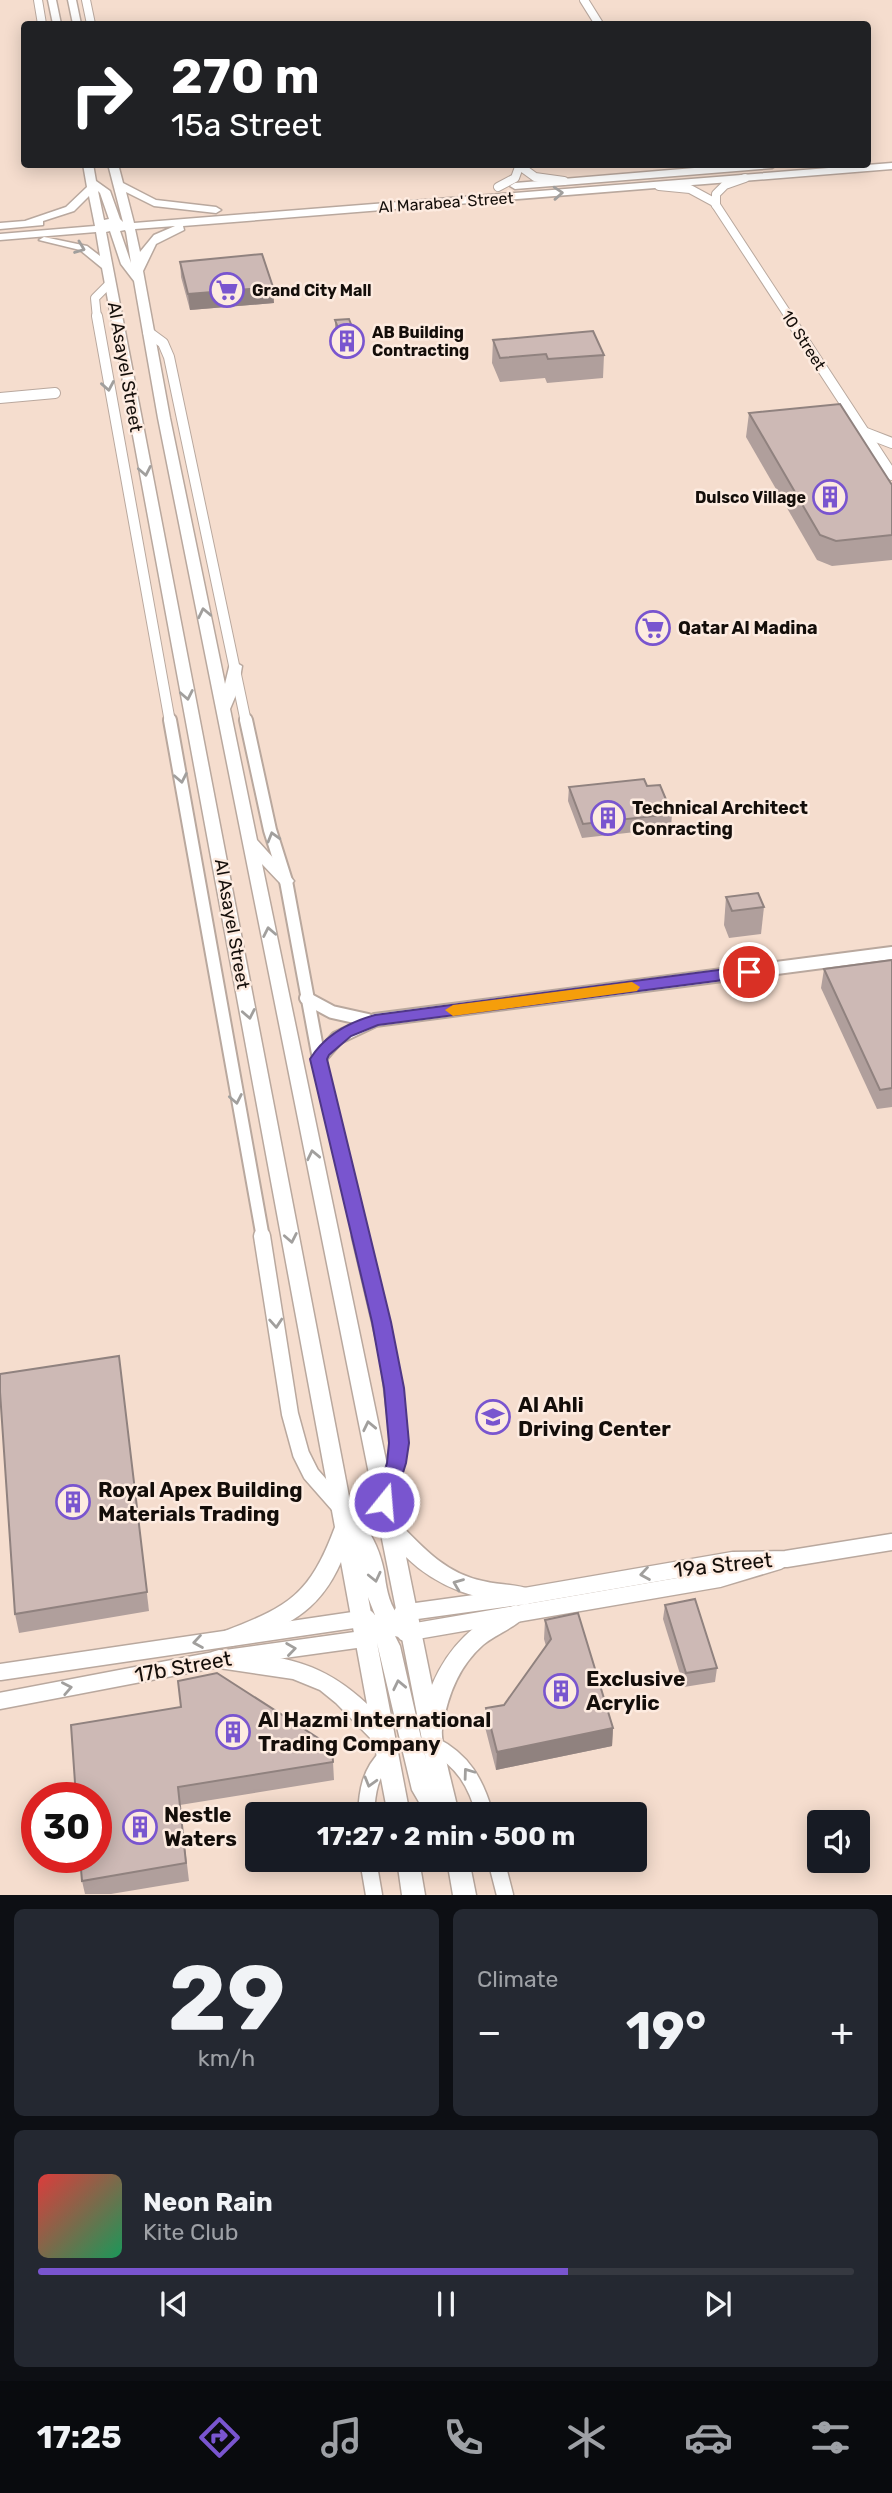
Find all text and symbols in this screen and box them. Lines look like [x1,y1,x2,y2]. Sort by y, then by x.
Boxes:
text: 270 m [171,47,320,105]
icon: right [56,49,147,140]
text: 15a Street [171,106,322,144]
one-way arrow [553,186,564,201]
street label: Al Marabea' Street [378,188,514,217]
one-way arrow [73,240,85,254]
supermarket icon: Grand City Mall [208,271,246,309]
place label: Grand City Mall [252,281,372,300]
street label: Al Asayel Street [103,300,147,434]
street label: 10 Street [777,307,830,374]
building icon: AB Building Contracting [328,322,366,360]
place label: AB Building Contracting [372,323,469,360]
one-way arrow [99,380,114,392]
one-way arrow [136,465,151,477]
building icon: Dulsco Village [811,478,849,516]
place label: Dulsco Village [695,488,806,507]
one-way arrow [197,607,212,619]
supermarket icon: Qatar Al Madina [634,609,672,647]
place label: Qatar Al Madina [678,617,818,639]
one-way arrow [179,689,194,700]
one-way arrow [173,772,188,784]
place label: Technical Architect Conracting [632,797,808,840]
building icon: Technical Architect Conracting [589,799,627,837]
one-way arrow [266,832,281,844]
street label: Al Asayel Street [210,857,254,991]
one-way arrow [262,926,277,938]
pin [719,942,779,1002]
icon: arrive [730,953,768,991]
one-way arrow [240,1008,255,1020]
one-way arrow [228,1093,243,1105]
one-way arrow [307,1149,322,1161]
one-way arrow [283,1232,298,1244]
one-way arrow [268,1318,283,1329]
place label: Al Ahli Driving Center [518,1392,671,1441]
school or university icon: Al Ahli Driving Center [474,1398,512,1436]
one-way arrow [362,1420,377,1432]
position arrow [347,1465,421,1539]
place label: Royal Apex Building Materials Trading [98,1477,303,1526]
building icon: Royal Apex Building Materials Trading [54,1483,92,1521]
street label: 19a Street [672,1547,773,1582]
one-way arrow [639,1566,651,1581]
one-way arrow [367,1571,381,1583]
one-way arrow [453,1578,465,1592]
one-way arrow [192,1634,204,1649]
one-way arrow [285,1642,297,1657]
street label: 17b Street [132,1646,233,1687]
place label: Exclusive Acrylic [586,1666,685,1715]
building icon: Exclusive Acrylic [542,1672,580,1710]
one-way arrow [393,1679,408,1691]
one-way arrow [61,1681,73,1696]
place label: Al Hazmi International Trading Company [258,1707,491,1756]
building icon: Al Hazmi International Trading Company [214,1713,252,1751]
one-way arrow [464,1768,477,1781]
one-way arrow [364,1776,379,1788]
speed limit sign: 30 [21,1782,112,1873]
place label: Nestle Waters [164,1802,237,1851]
building icon: Nestle Waters [121,1808,159,1846]
map controls [807,1810,870,1873]
button: sound [807,1810,870,1873]
text: 17:27 · 2 min · 500 m [317,1821,575,1852]
text: 29 [168,1944,285,2052]
text: Climate [477,1965,558,1993]
text: 19° [626,2000,706,2062]
text: − [477,2009,502,2055]
text: + [830,2009,854,2055]
text: km/h [198,2044,255,2072]
text: Neon Rain [143,2187,273,2218]
text: Kite Club [143,2218,238,2246]
icon: previous [155,2285,193,2323]
icon: pause [427,2285,465,2323]
icon: next [699,2285,737,2323]
icon: directions [195,2413,244,2462]
icon: music [317,2413,366,2462]
icon: phone [439,2413,488,2462]
icon: climate [562,2413,611,2462]
icon: car [684,2413,733,2462]
icon: filters [806,2413,855,2462]
text: 17:25 [37,2418,122,2456]

